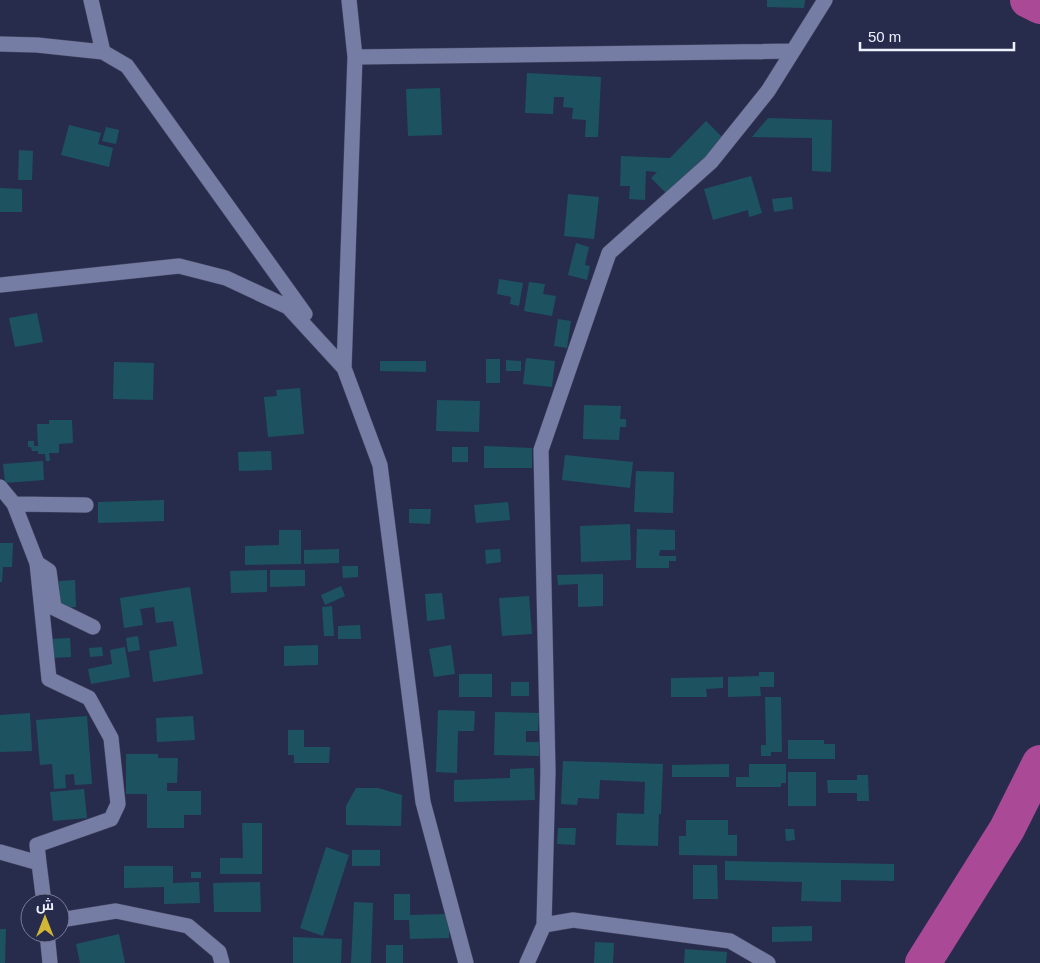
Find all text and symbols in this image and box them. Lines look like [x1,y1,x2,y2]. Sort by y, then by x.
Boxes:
scale bar [860,20,1014,52]
text: 50 m [868,28,901,45]
north arrow [20,893,70,943]
text: ش [36,897,54,914]

